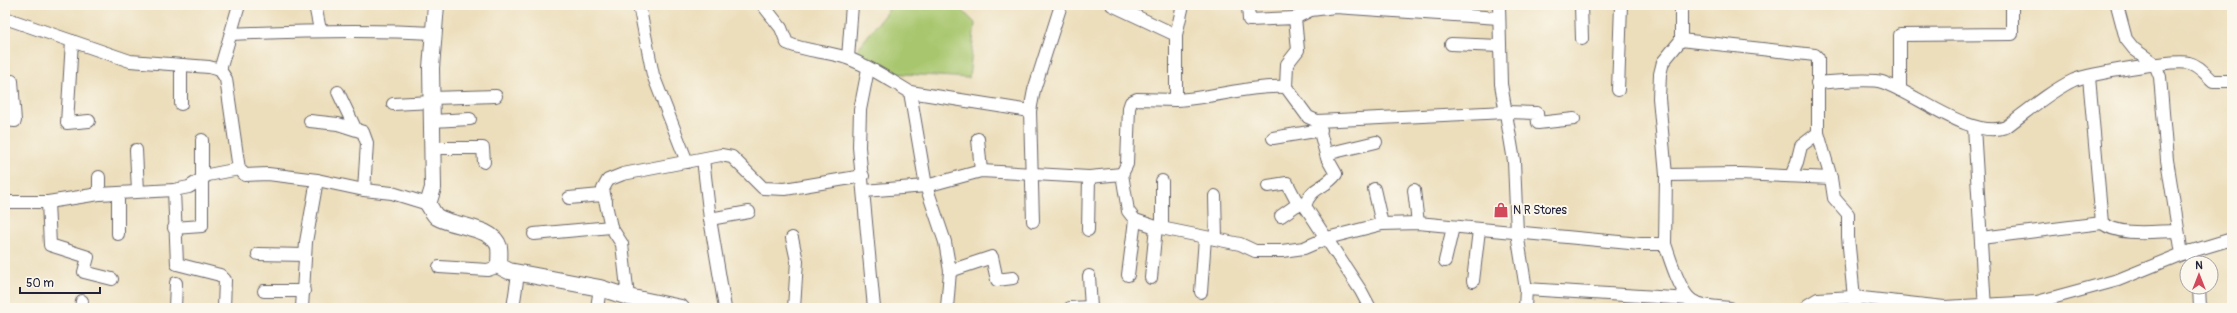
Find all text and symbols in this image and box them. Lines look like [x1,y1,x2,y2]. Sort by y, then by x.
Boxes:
shop icon: N R Stores [1492,201,1510,219]
place label: N R Stores [1513,203,1568,218]
north arrow [2179,255,2219,295]
text: N [2195,259,2203,272]
scale bar [20,269,100,295]
text: 50 m [26,276,54,291]

